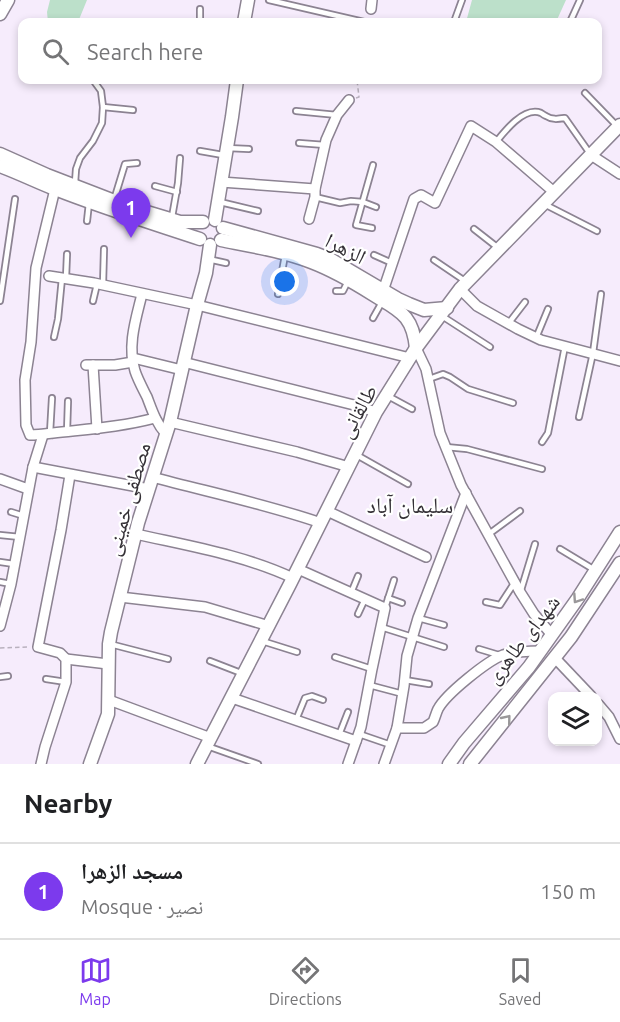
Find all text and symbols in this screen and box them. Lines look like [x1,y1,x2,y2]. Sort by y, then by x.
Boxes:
search box [18,18,602,84]
icon: search [39,35,72,68]
text: Search here [87,39,203,64]
pin: 1 [112,188,150,238]
street label: الزهرا [322,228,370,268]
your location [270,267,299,296]
street label: طالقانی [333,380,383,443]
street label: مصطفی خمینی [99,440,157,559]
district label: سلیمان آباد [367,492,453,519]
street label: شهدای طاهری [480,590,565,689]
one-way arrow [573,592,584,603]
map controls [548,692,602,746]
button: layers [548,692,602,746]
one-way arrow [500,714,511,725]
text: Nearby [24,789,112,818]
text: مسجد الزهرا [81,858,183,883]
text: 1 [38,880,49,903]
text: 150 m [540,880,596,903]
text: Mosque · نصیر [81,895,203,918]
tab: Map [79,954,112,1008]
tab: Directions [269,954,342,1008]
tab: Saved [499,954,541,1008]

